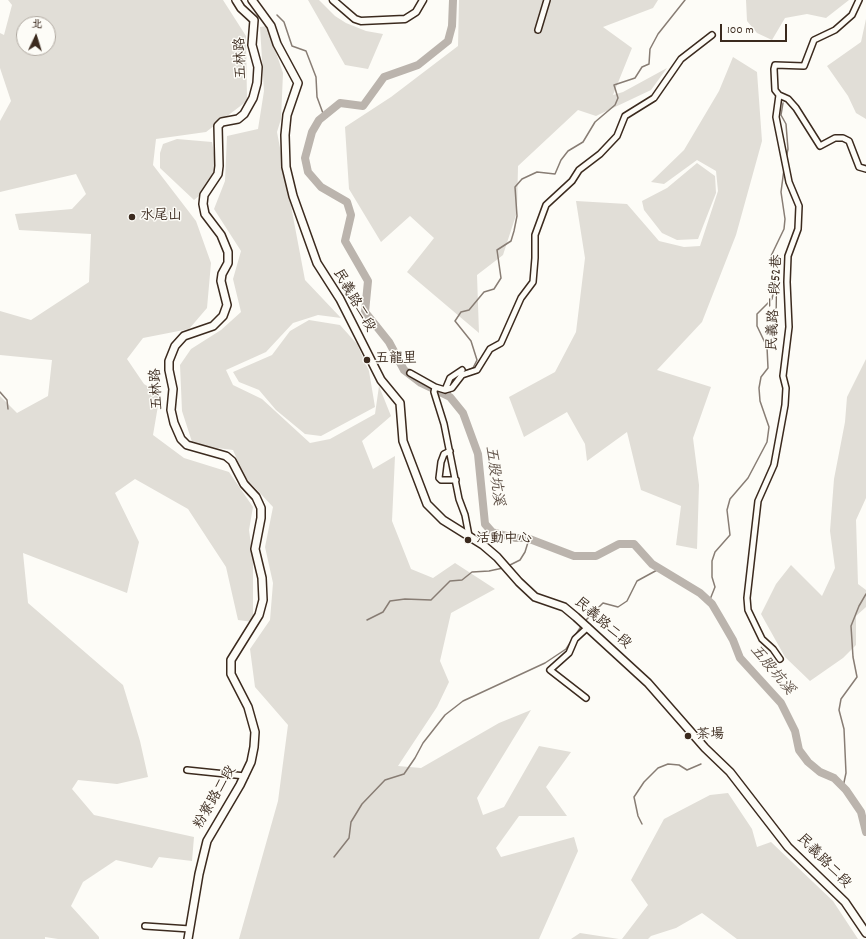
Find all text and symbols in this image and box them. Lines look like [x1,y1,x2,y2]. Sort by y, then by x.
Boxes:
north arrow [16,16,56,56]
scale bar [722,16,789,42]
text: 北 [31,17,43,33]
text: 100 m [727,22,754,39]
street label: 五林路 [233,37,251,79]
place label: 水尾山 [140,209,182,225]
marker: 水尾山 [127,212,137,222]
street label: 民義路二段52巷 [765,254,787,352]
street label: 民義路二段 [328,266,378,336]
place label: 五龍里 [375,352,417,368]
marker: 五龍里 [362,355,372,365]
street label: 五林路 [149,368,167,410]
water label: 五股坑溪 [480,445,506,507]
place label: 活動中心 [476,532,532,548]
marker: 活動中心 [463,535,473,545]
street label: 民義路二段 [570,595,634,653]
water label: 五股坑溪 [745,642,797,700]
place label: 茶場 [696,728,724,744]
marker: 茶場 [683,731,693,741]
street label: 粉寮路二段 [191,763,241,833]
street label: 民義路二段 [792,831,854,893]

